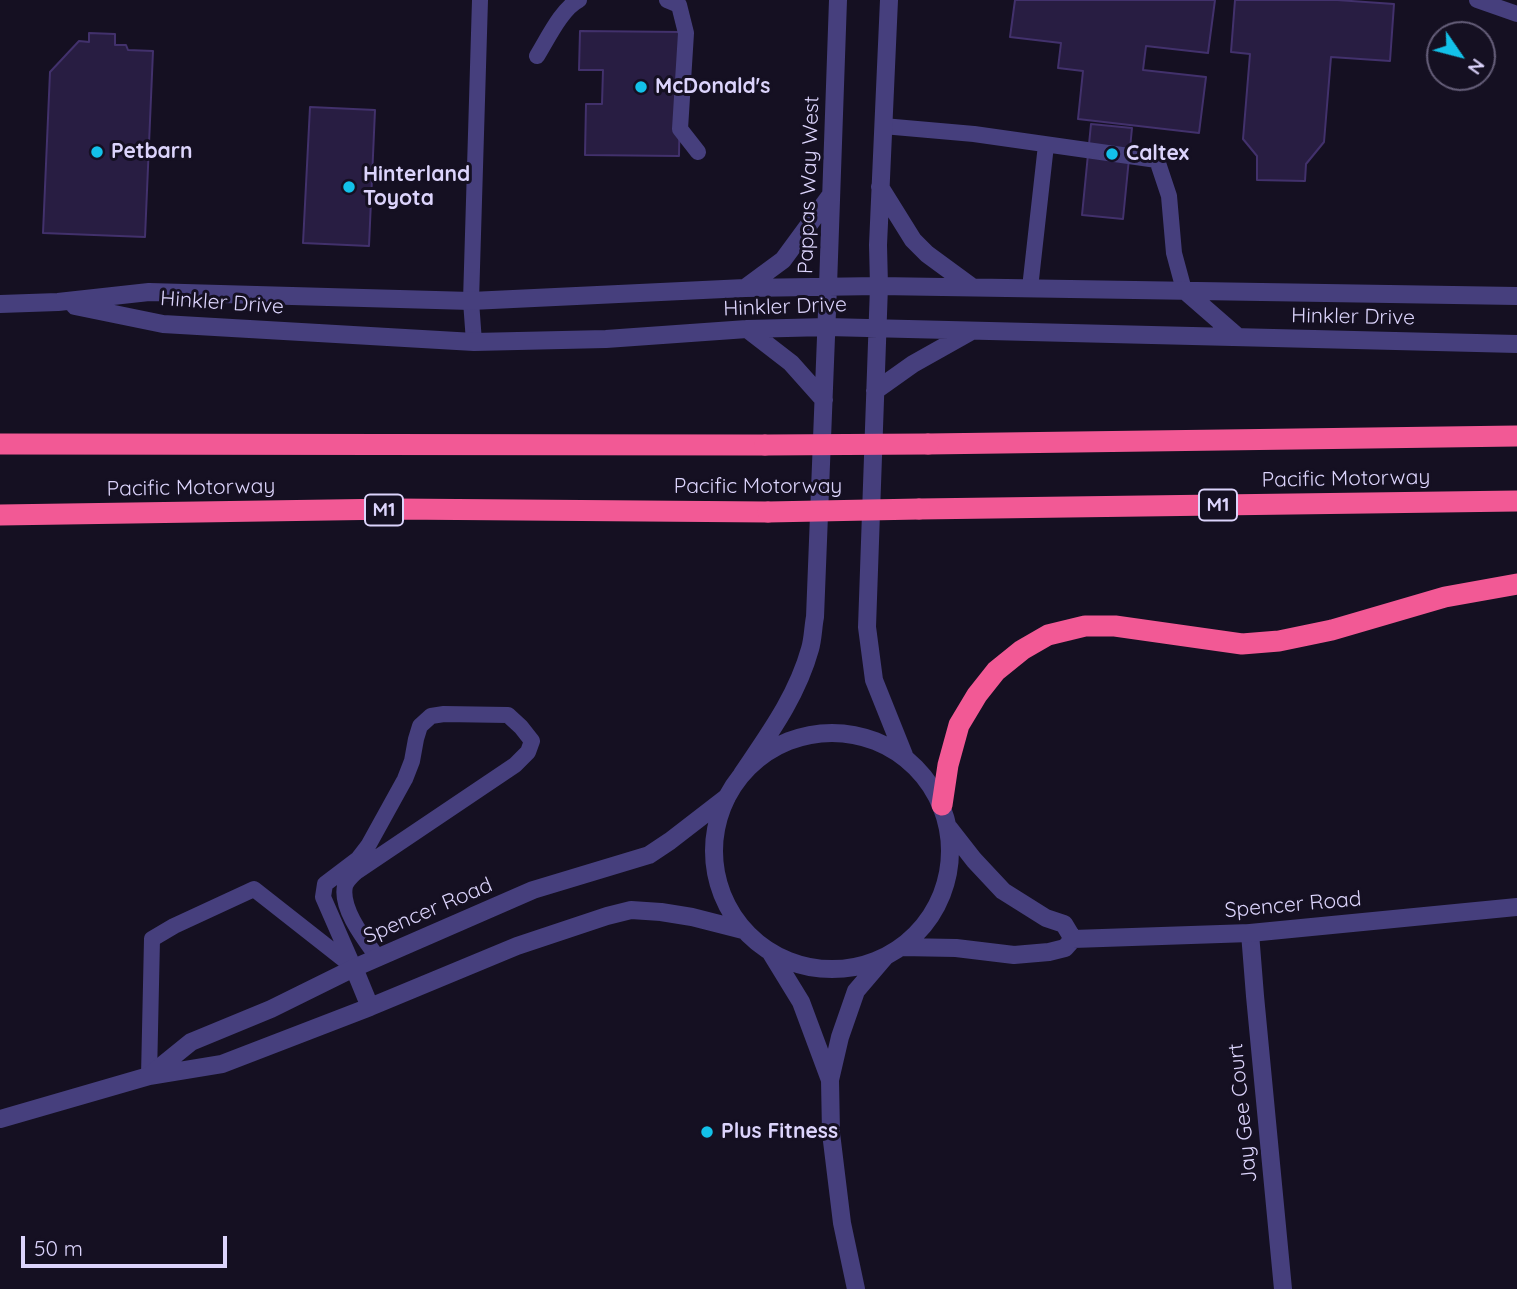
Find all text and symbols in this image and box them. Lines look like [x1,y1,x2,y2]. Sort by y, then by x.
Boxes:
north arrow [1426,21,1496,91]
text: N [1463,54,1490,80]
place label: McDonald's [655,74,770,100]
marker: McDonald's [633,79,649,95]
street label: Pappas Way West [793,96,825,274]
place label: Petbarn [111,139,192,165]
place label: Caltex [1126,141,1189,167]
marker: Petbarn [89,144,105,160]
marker: Caltex [1104,146,1120,162]
place label: Hinterland Toyota [363,162,470,212]
marker: Hinterland Toyota [341,179,357,195]
street label: Hinkler Drive [159,286,285,320]
street label: Hinkler Drive [723,292,847,322]
street label: Hinkler Drive [1291,303,1415,331]
street label: Pacific Motorway [1262,465,1430,493]
street label: Pacific Motorway [107,474,275,502]
street label: Pacific Motorway [674,474,842,500]
road number: M1 [1199,490,1237,520]
road number: M1 [365,495,403,526]
street label: Spencer Road [360,873,496,949]
street label: Spencer Road [1224,886,1362,924]
street label: Jay Gee Court [1223,1042,1263,1184]
place label: Plus Fitness [721,1119,838,1145]
marker: Plus Fitness [699,1124,715,1140]
scale bar [24,1222,231,1266]
text: 50 m [34,1235,83,1261]

